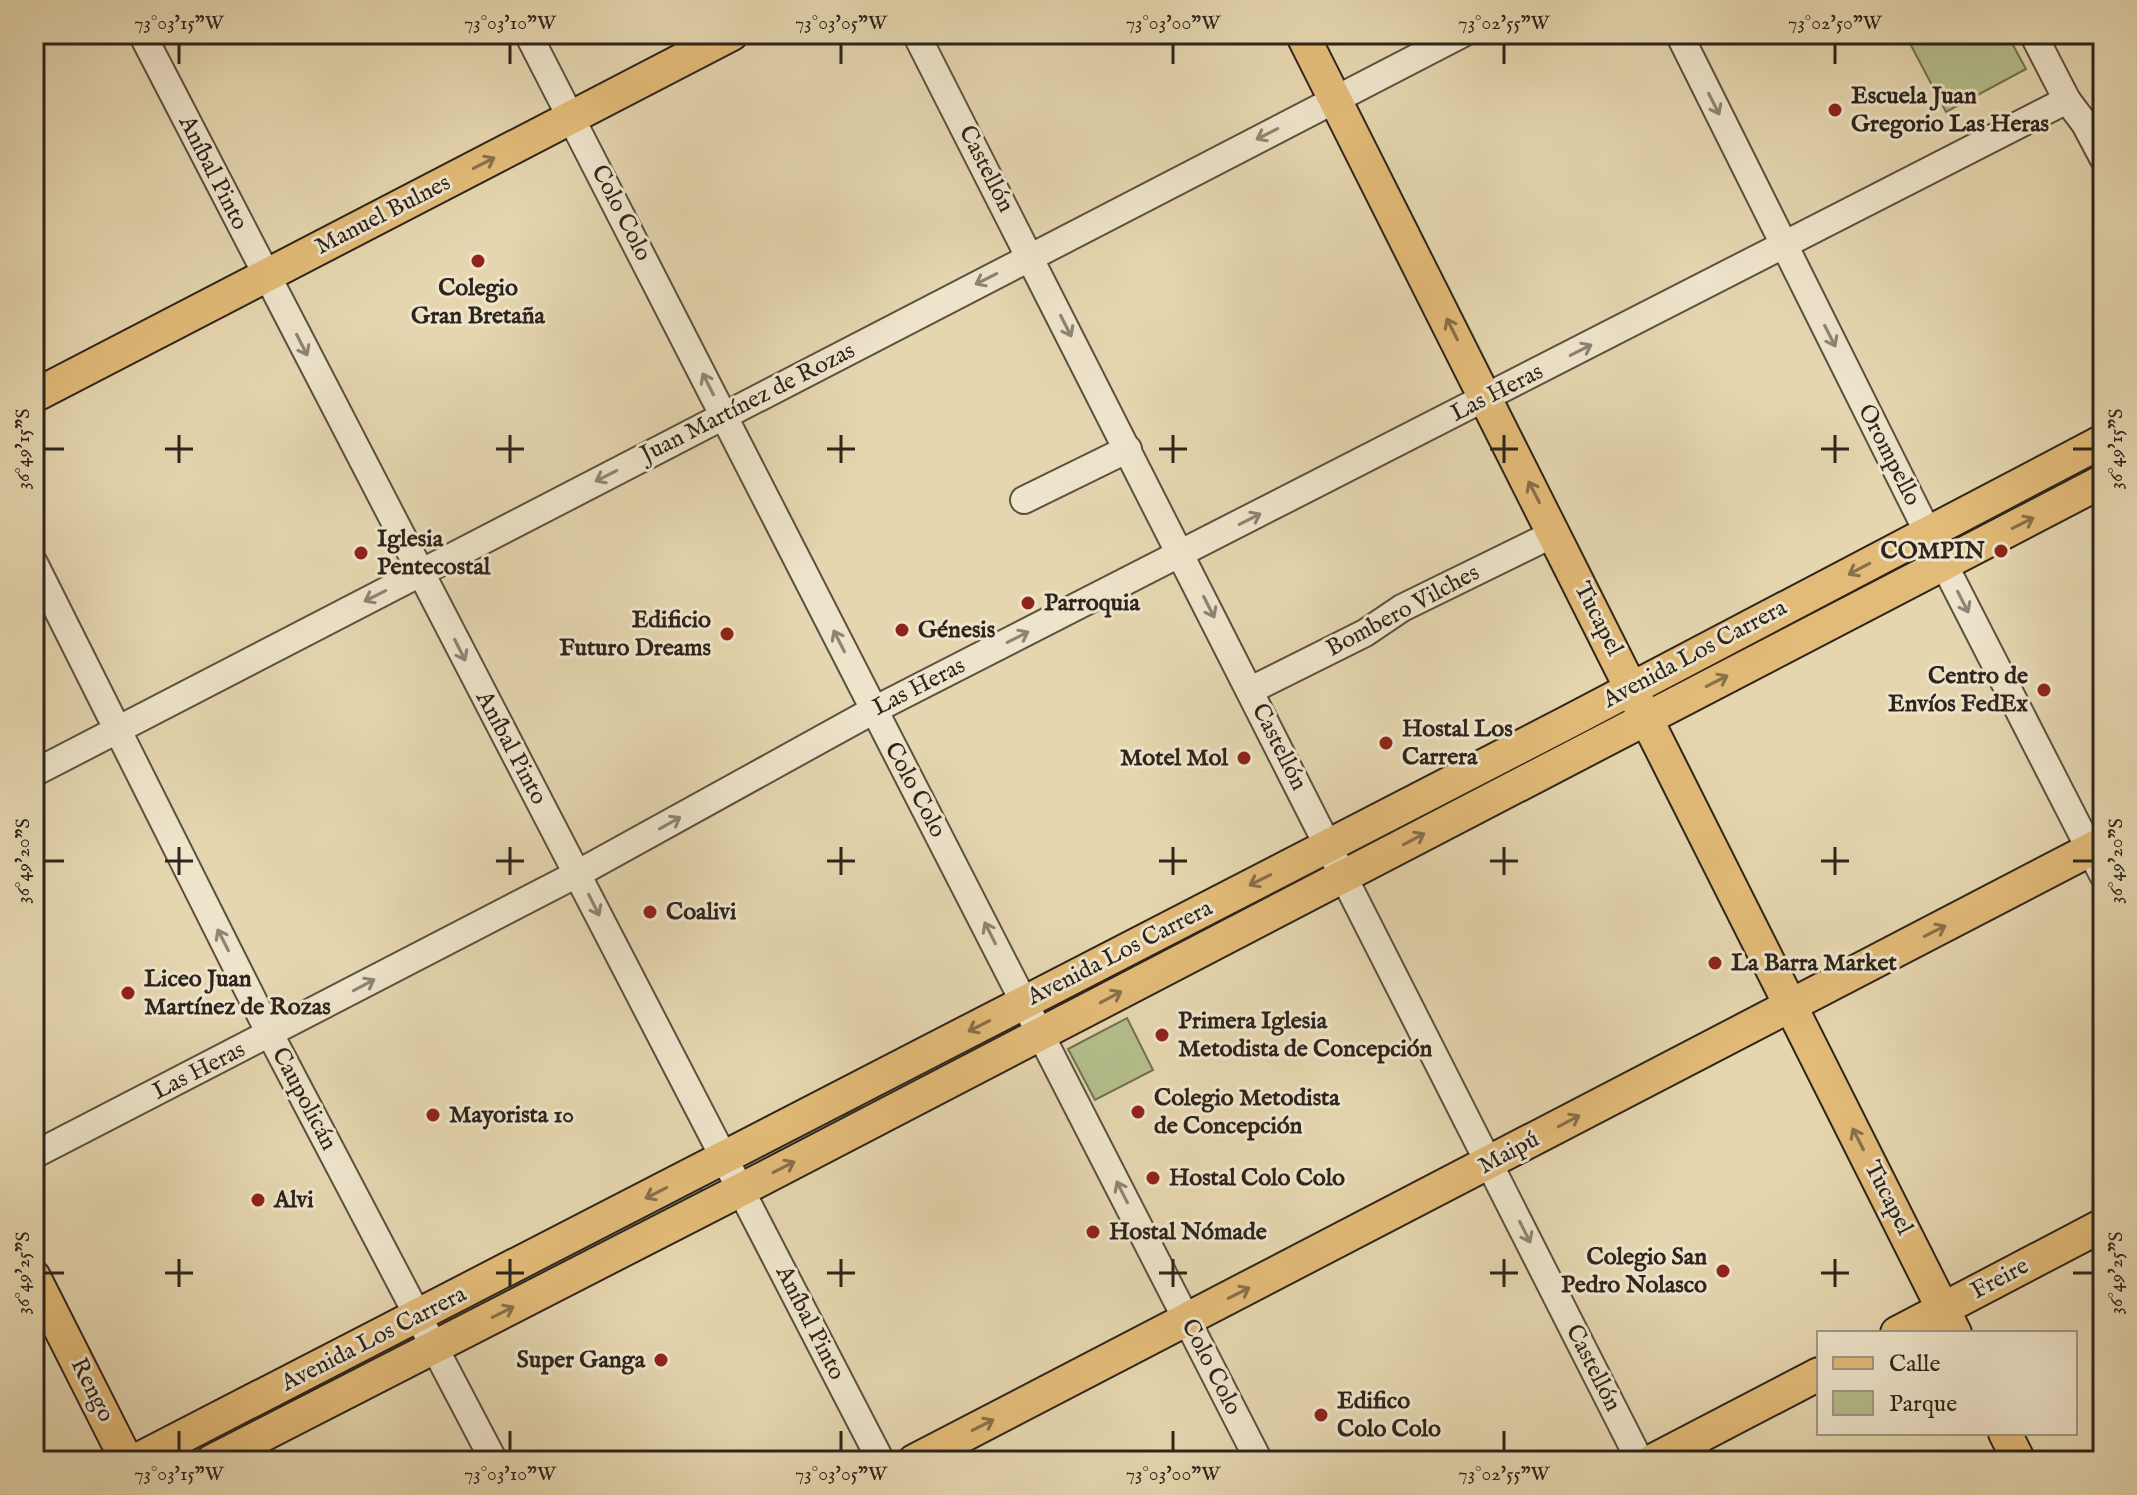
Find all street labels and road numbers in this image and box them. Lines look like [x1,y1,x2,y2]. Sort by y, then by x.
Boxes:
street label: Aníbal Pinto [170,110,255,236]
street label: Castellón [951,120,1021,218]
street label: Colo Colo [584,160,658,266]
street label: Manuel Bulnes [310,168,456,262]
street label: Juan Martínez de Rozas [633,335,860,472]
street label: Las Heras [1445,356,1549,430]
street label: Orompello [1850,399,1928,511]
street label: Bombero Vilches [1321,558,1485,664]
street label: Tucapel [1566,577,1630,662]
street label: Avenida Los Carrera [1597,592,1793,716]
street label: Las Heras [867,650,971,724]
street label: Aníbal Pinto [468,685,554,810]
street label: Castellón [1244,698,1314,796]
street label: Colo Colo [877,737,953,843]
street label: Avenida Los Carrera [1021,893,1218,1014]
street label: Las Heras [147,1034,251,1108]
street label: Caupolicán [264,1042,344,1156]
street label: Maipú [1473,1124,1545,1182]
street label: Tucapel [1856,1156,1920,1241]
street label: Freire [1966,1251,2034,1307]
street label: Aníbal Pinto [767,1260,852,1386]
street label: Avenida Los Carrera [275,1279,472,1400]
street label: Colo Colo [1174,1314,1248,1420]
street label: Castellón [1558,1319,1628,1417]
street label: Rengo [63,1353,121,1427]

